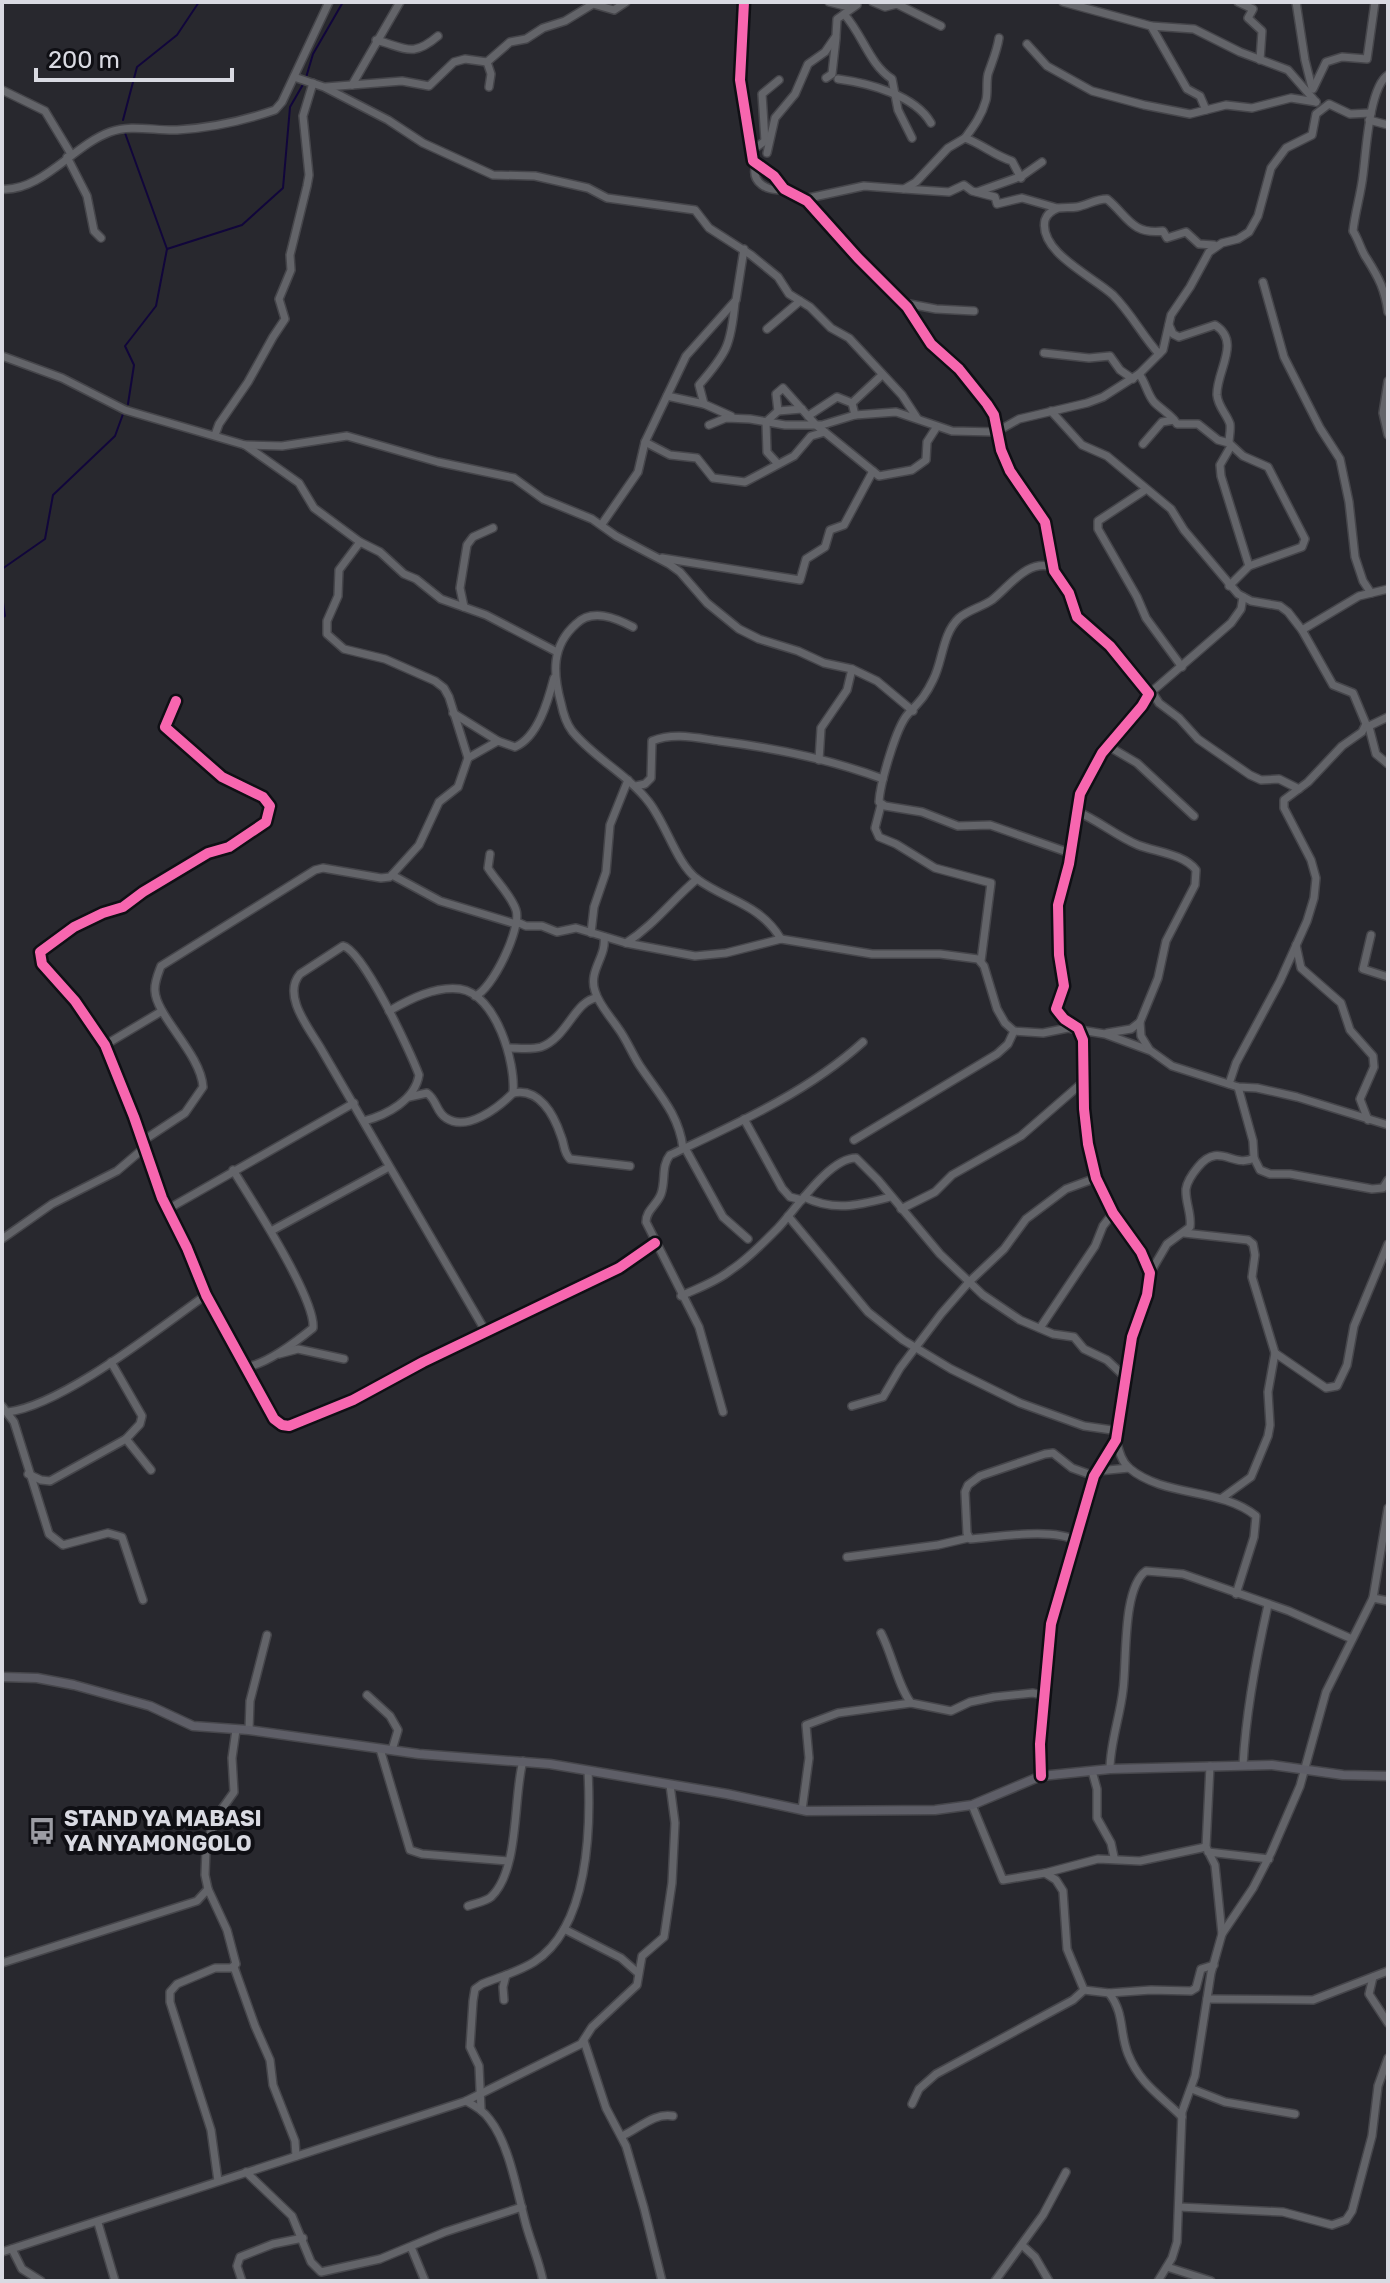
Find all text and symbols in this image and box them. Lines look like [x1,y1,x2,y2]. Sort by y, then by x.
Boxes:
scale bar [36,32,232,82]
text: 200 m [48,46,120,74]
place label: STAND YA MABASI YA NYAMONGOLO [64,1805,262,1857]
bus stop icon: STAND YA MABASI YA NYAMONGOLO [27,1816,57,1846]

